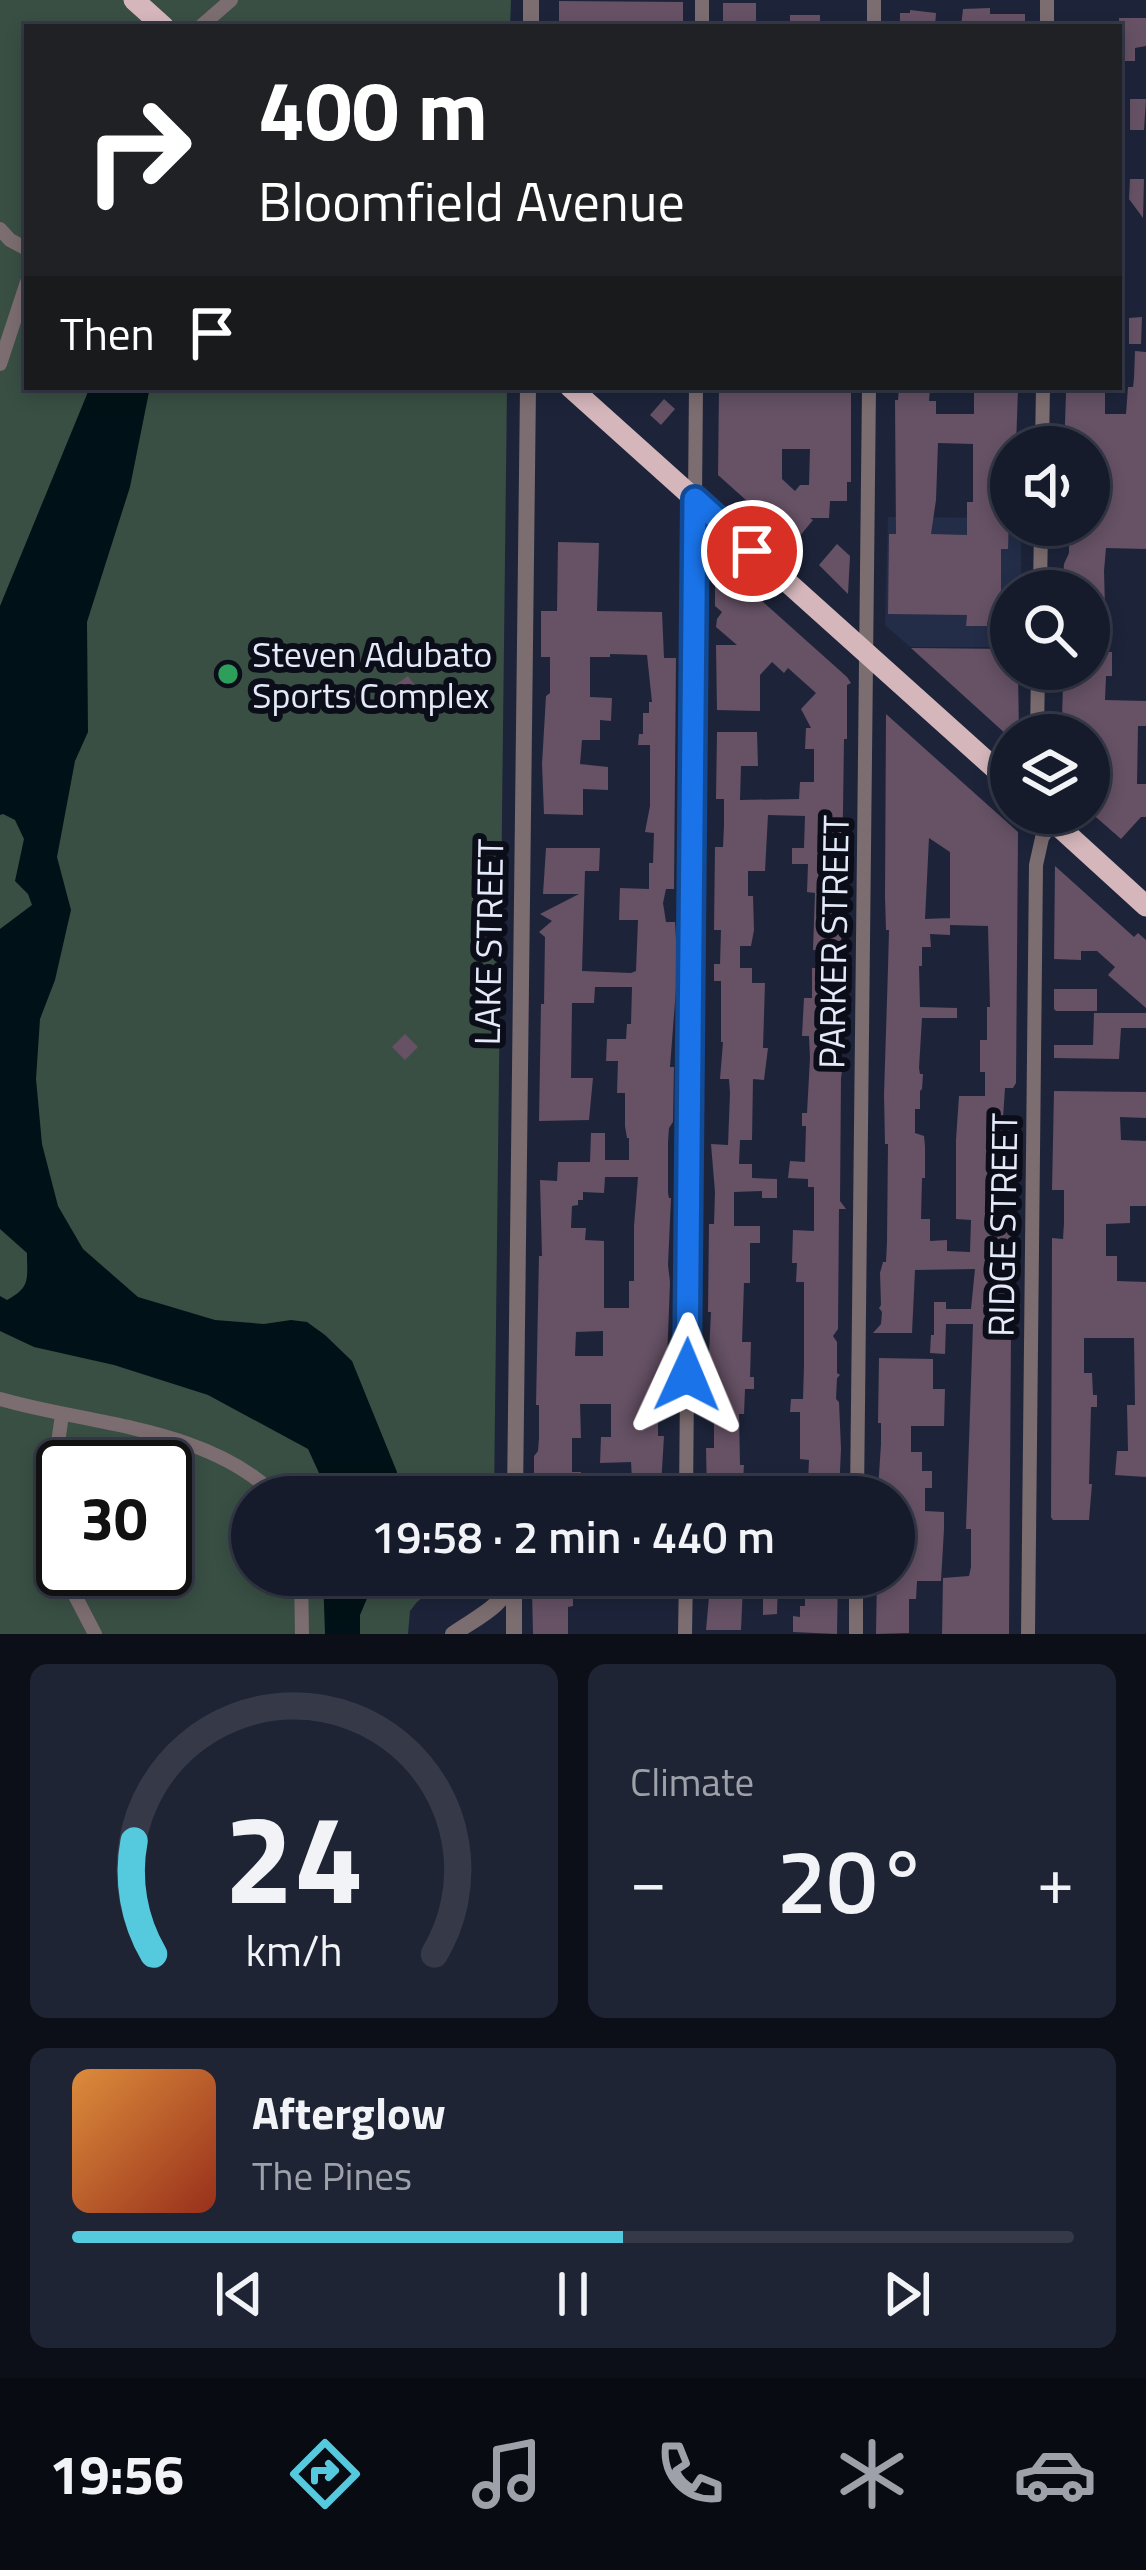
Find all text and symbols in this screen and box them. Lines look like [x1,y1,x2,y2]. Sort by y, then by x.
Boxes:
text: 400 m [258,45,488,173]
icon: right [60,72,216,228]
text: Bloomfield Avenue [258,160,685,242]
text: Then [60,299,155,367]
icon: arrive [179,300,245,366]
map controls [990,426,1110,834]
button: sound [990,426,1110,546]
pin [701,500,803,602]
icon: arrive [719,518,785,584]
button: search [990,570,1110,690]
place label: Steven Adubato Sports Complex [252,626,492,722]
marker: Steven Adubato Sports Complex [215,661,241,687]
button: layers [990,714,1110,834]
street label: PARKER STREET [803,815,863,1069]
street label: LAKE STREET [459,838,517,1046]
street label: RIDGE STREET [973,1113,1031,1337]
position arrow [624,1312,750,1438]
speed limit sign: 30 [36,1440,192,1596]
text: 19:58 · 2 min · 440 m [371,1502,775,1570]
text: Climate [630,1752,754,1811]
text: 24 [224,1762,364,1951]
text: 20° [776,1811,928,1948]
text: − [630,1829,667,1930]
text: + [1037,1829,1074,1930]
text: km/h [245,1917,343,1983]
text: Afterglow [252,2078,446,2146]
text: The Pines [252,2146,412,2205]
icon: previous [206,2261,272,2327]
icon: pause [540,2261,606,2327]
icon: next [874,2261,940,2327]
icon: directions [283,2432,367,2516]
icon: music [465,2432,549,2516]
icon: phone [648,2432,732,2516]
icon: climate [830,2432,914,2516]
icon: car [1013,2432,1097,2516]
text: 19:56 [49,2433,184,2515]

